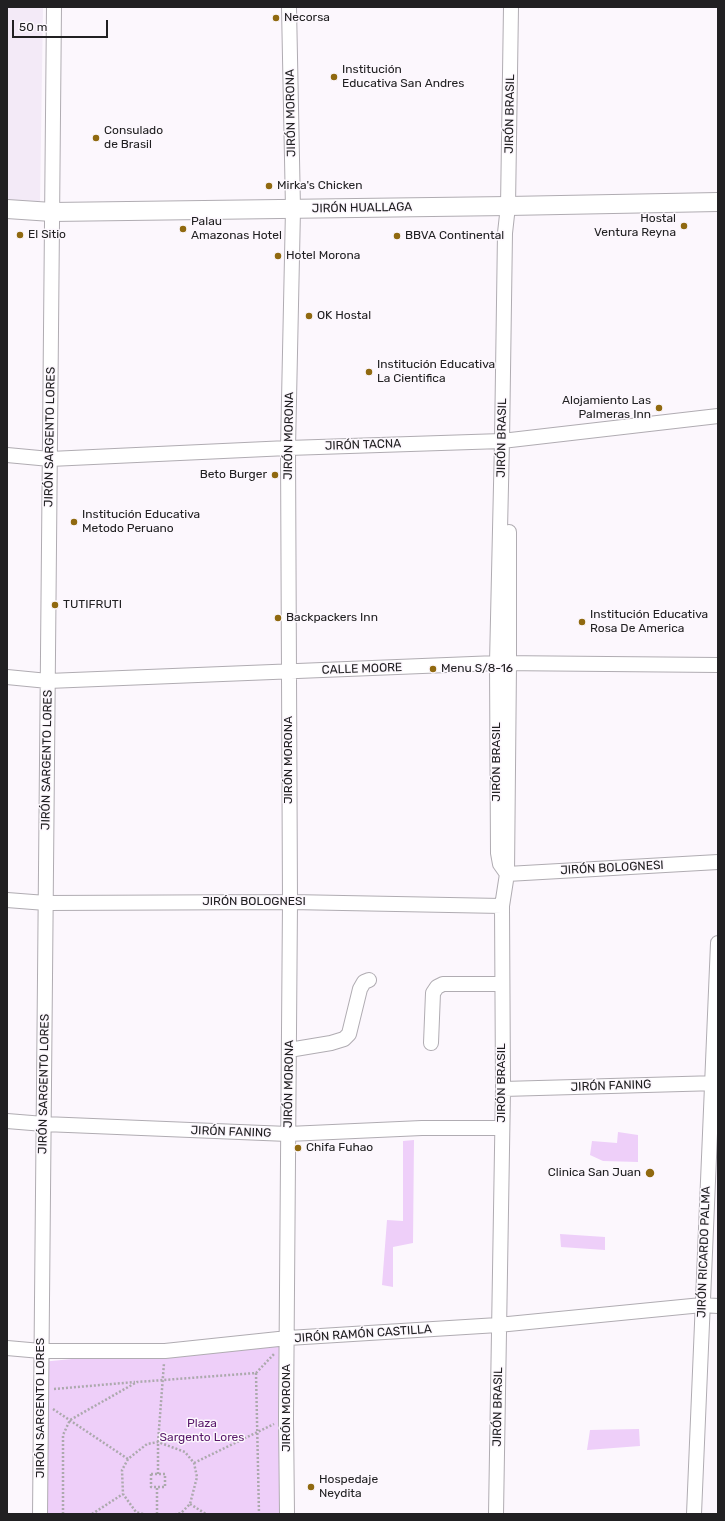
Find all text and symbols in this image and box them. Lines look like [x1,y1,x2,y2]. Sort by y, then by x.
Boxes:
place label: Necorsa [284,11,330,25]
scale bar [14,12,110,38]
marker: Necorsa [271,13,281,23]
text: 50 m [19,20,47,34]
place label: Institución Educativa San Andres [342,63,464,91]
street label: JIRÓN MORONA [283,69,299,157]
marker: Institución Educativa San Andres [329,72,339,82]
street label: JIRÓN BRASIL [502,74,518,154]
place label: Consulado de Brasil [104,124,163,152]
marker: Consulado de Brasil [91,133,101,143]
place label: Mirka's Chicken [277,179,363,193]
marker: Mirka's Chicken [264,181,274,191]
street label: JIRÓN HUALLAGA [312,200,412,216]
place label: Hostal Ventura Reyna [594,212,676,240]
place label: Palau Amazonas Hotel [191,215,282,243]
marker: Hostal Ventura Reyna [679,221,689,231]
marker: Palau Amazonas Hotel [178,224,188,234]
place label: El Sitio [28,228,66,242]
place label: BBVA Continental [405,229,504,243]
marker: El Sitio [15,230,25,240]
marker: BBVA Continental [392,231,402,241]
place label: Hotel Morona [286,249,360,263]
marker: Hotel Morona [273,251,283,261]
place label: OK Hostal [317,309,371,323]
marker: OK Hostal [304,311,314,321]
place label: Institución Educativa La Cientifica [377,358,495,386]
street label: JIRÓN SARGENTO LORES [42,367,58,507]
marker: Institución Educativa La Cientifica [364,367,374,377]
street label: JIRÓN MORONA [281,392,297,480]
place label: Alojamiento Las Palmeras Inn [562,394,651,422]
street label: JIRÓN BRASIL [494,398,510,478]
marker: Alojamiento Las Palmeras Inn [654,403,664,413]
street label: JIRÓN TACNA [325,436,401,454]
place label: Beto Burger [200,468,267,482]
marker: Beto Burger [270,470,280,480]
place label: Institución Educativa Metodo Peruano [82,508,200,536]
marker: Institución Educativa Metodo Peruano [69,517,79,527]
place label: TUTIFRUTI [63,598,122,612]
marker: TUTIFRUTI [50,600,60,610]
place label: Institución Educativa Rosa De America [590,608,708,636]
place label: Backpackers Inn [286,611,378,625]
marker: Backpackers Inn [273,613,283,623]
marker: Institución Educativa Rosa De America [577,617,587,627]
street label: CALLE MOORE [321,660,403,678]
place label: Menu S/8-16 [441,662,513,676]
marker: Menu S/8-16 [428,664,438,674]
street label: JIRÓN SARGENTO LORES [39,690,55,830]
street label: JIRÓN MORONA [282,716,296,804]
street label: JIRÓN BRASIL [490,722,504,802]
street label: JIRÓN BOLOGNESI [560,858,664,878]
street label: JIRÓN BOLOGNESI [202,895,306,909]
street label: JIRÓN SARGENTO LORES [36,1014,52,1154]
street label: JIRÓN MORONA [281,1040,297,1128]
street label: JIRÓN BRASIL [495,1043,509,1123]
street label: JIRÓN FANING [570,1077,652,1095]
street label: JIRÓN FANING [190,1123,272,1141]
place label: Chifa Fuhao [306,1141,373,1155]
marker: Chifa Fuhao [293,1143,303,1153]
place label: Clinica San Juan [548,1166,641,1180]
marker: Clinica San Juan [644,1167,656,1179]
street label: JIRÓN RICARDO PALMA [695,1186,713,1318]
street label: JIRÓN RAMÓN CASTILLA [294,1322,432,1346]
street label: JIRÓN SARGENTO LORES [34,1338,48,1478]
street label: JIRÓN MORONA [280,1364,294,1452]
street label: JIRÓN BRASIL [490,1367,506,1447]
park label: Plaza Sargento Lores [160,1417,244,1445]
place label: Hospedaje Neydita [319,1473,378,1501]
marker: Hospedaje Neydita [306,1482,316,1492]

